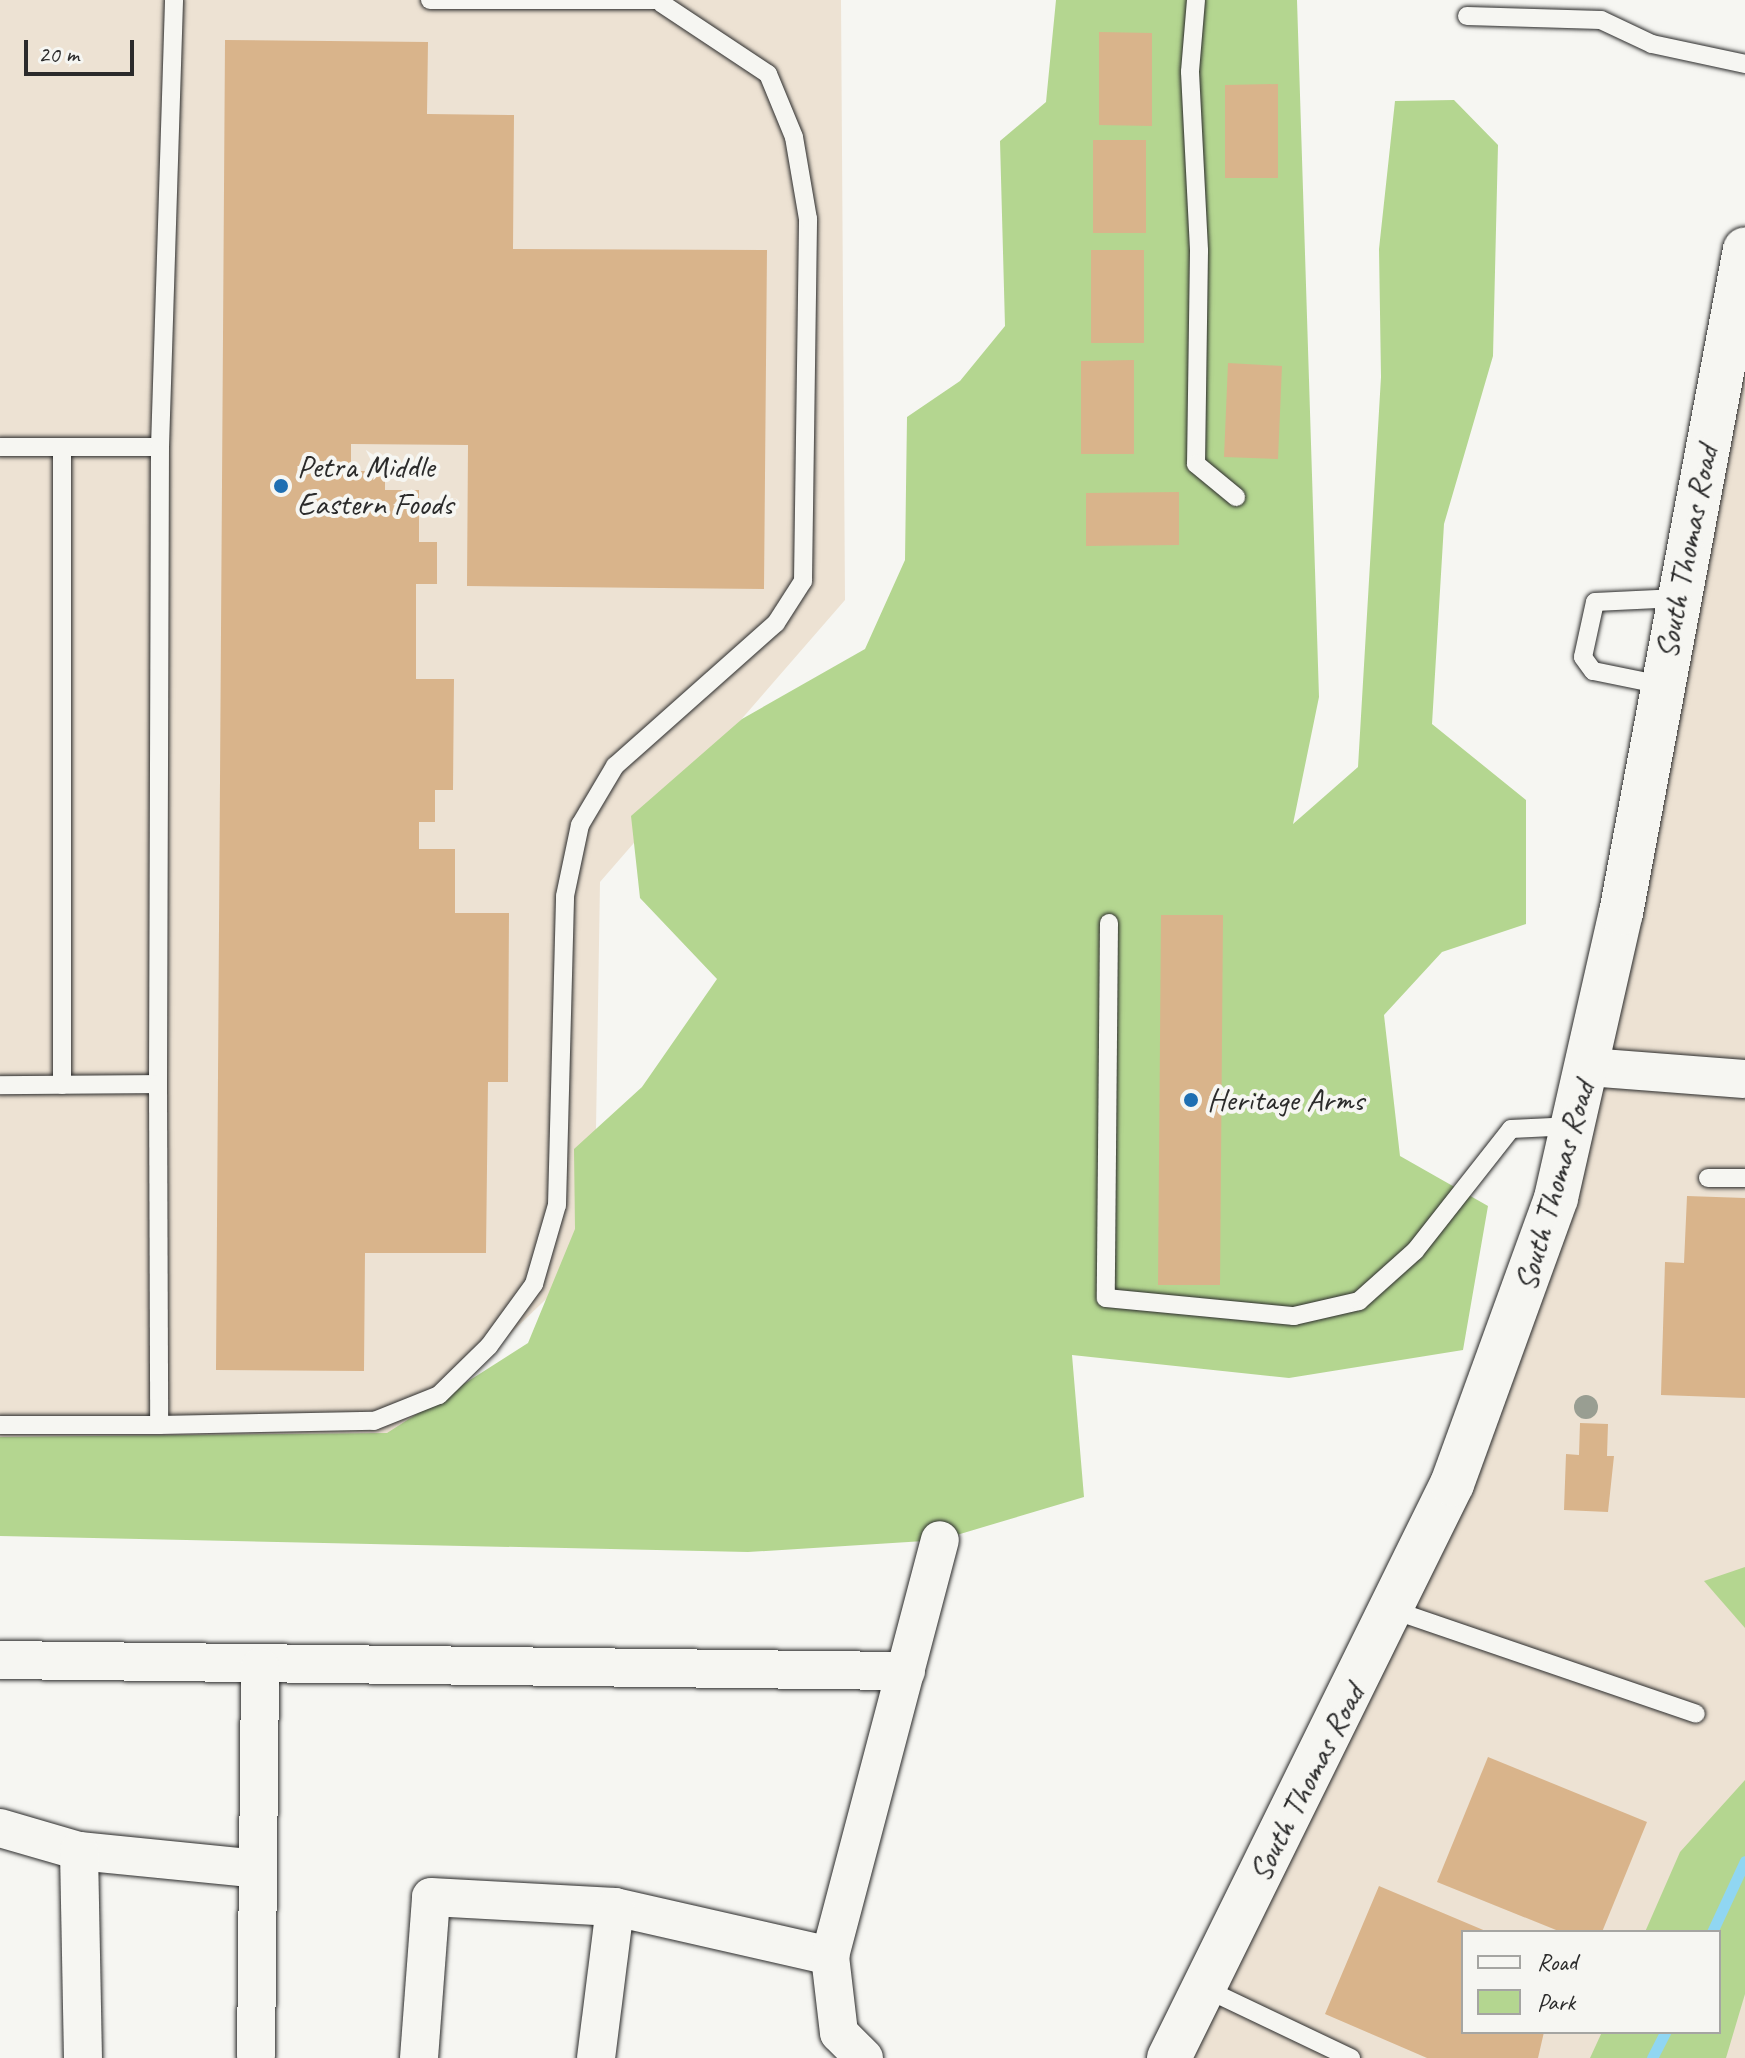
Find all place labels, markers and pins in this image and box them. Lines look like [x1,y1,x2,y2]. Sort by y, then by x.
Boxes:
place label: Petra Middle Eastern Foods [297,449,453,524]
marker: Petra Middle Eastern Foods [272,477,290,495]
place label: Heritage Arms [1207,1081,1364,1119]
marker: Heritage Arms [1182,1091,1200,1109]

